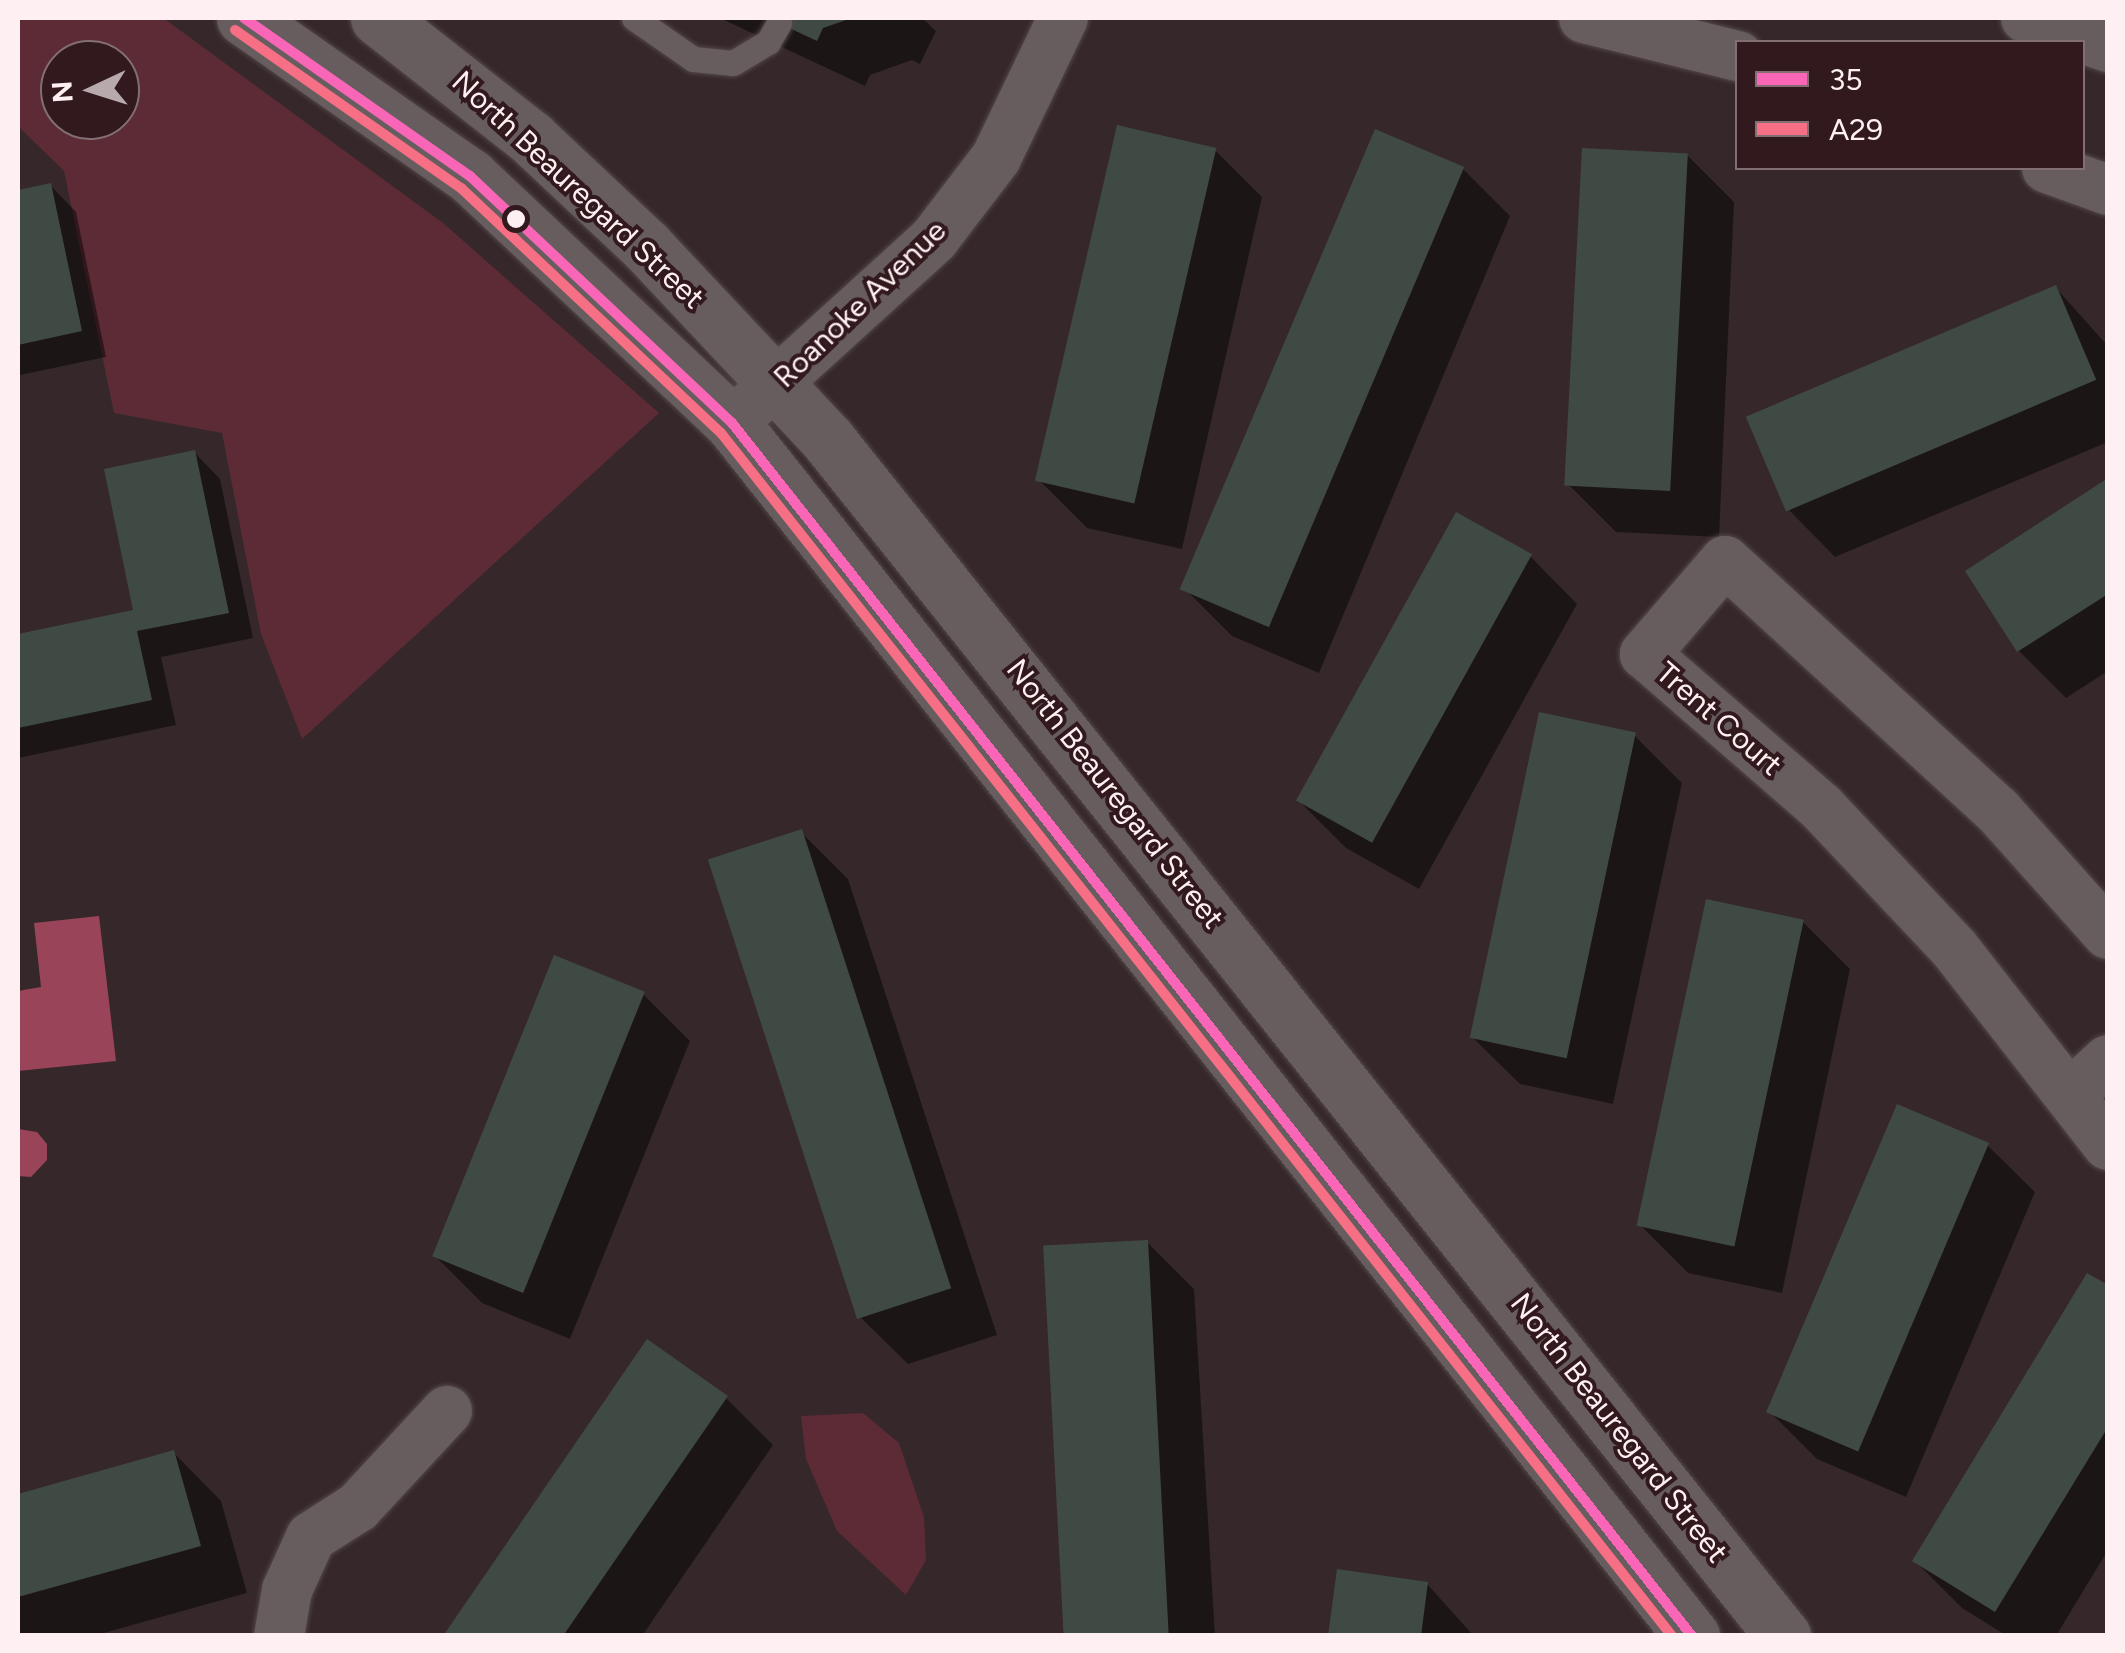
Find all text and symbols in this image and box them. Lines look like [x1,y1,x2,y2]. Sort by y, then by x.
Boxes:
north arrow [40,40,140,140]
legend [1735,40,2085,170]
text: 35 [1829,61,1863,98]
street label: North Beauregard Street [444,64,712,316]
text: N [44,80,80,104]
text: A29 [1829,111,1883,148]
unlabelled marker [506,209,526,229]
street label: Roanoke Avenue [767,213,953,395]
street label: North Beauregard Street [999,652,1231,936]
street label: Trent Court [1649,655,1789,783]
street label: North Beauregard Street [1503,1286,1735,1570]

